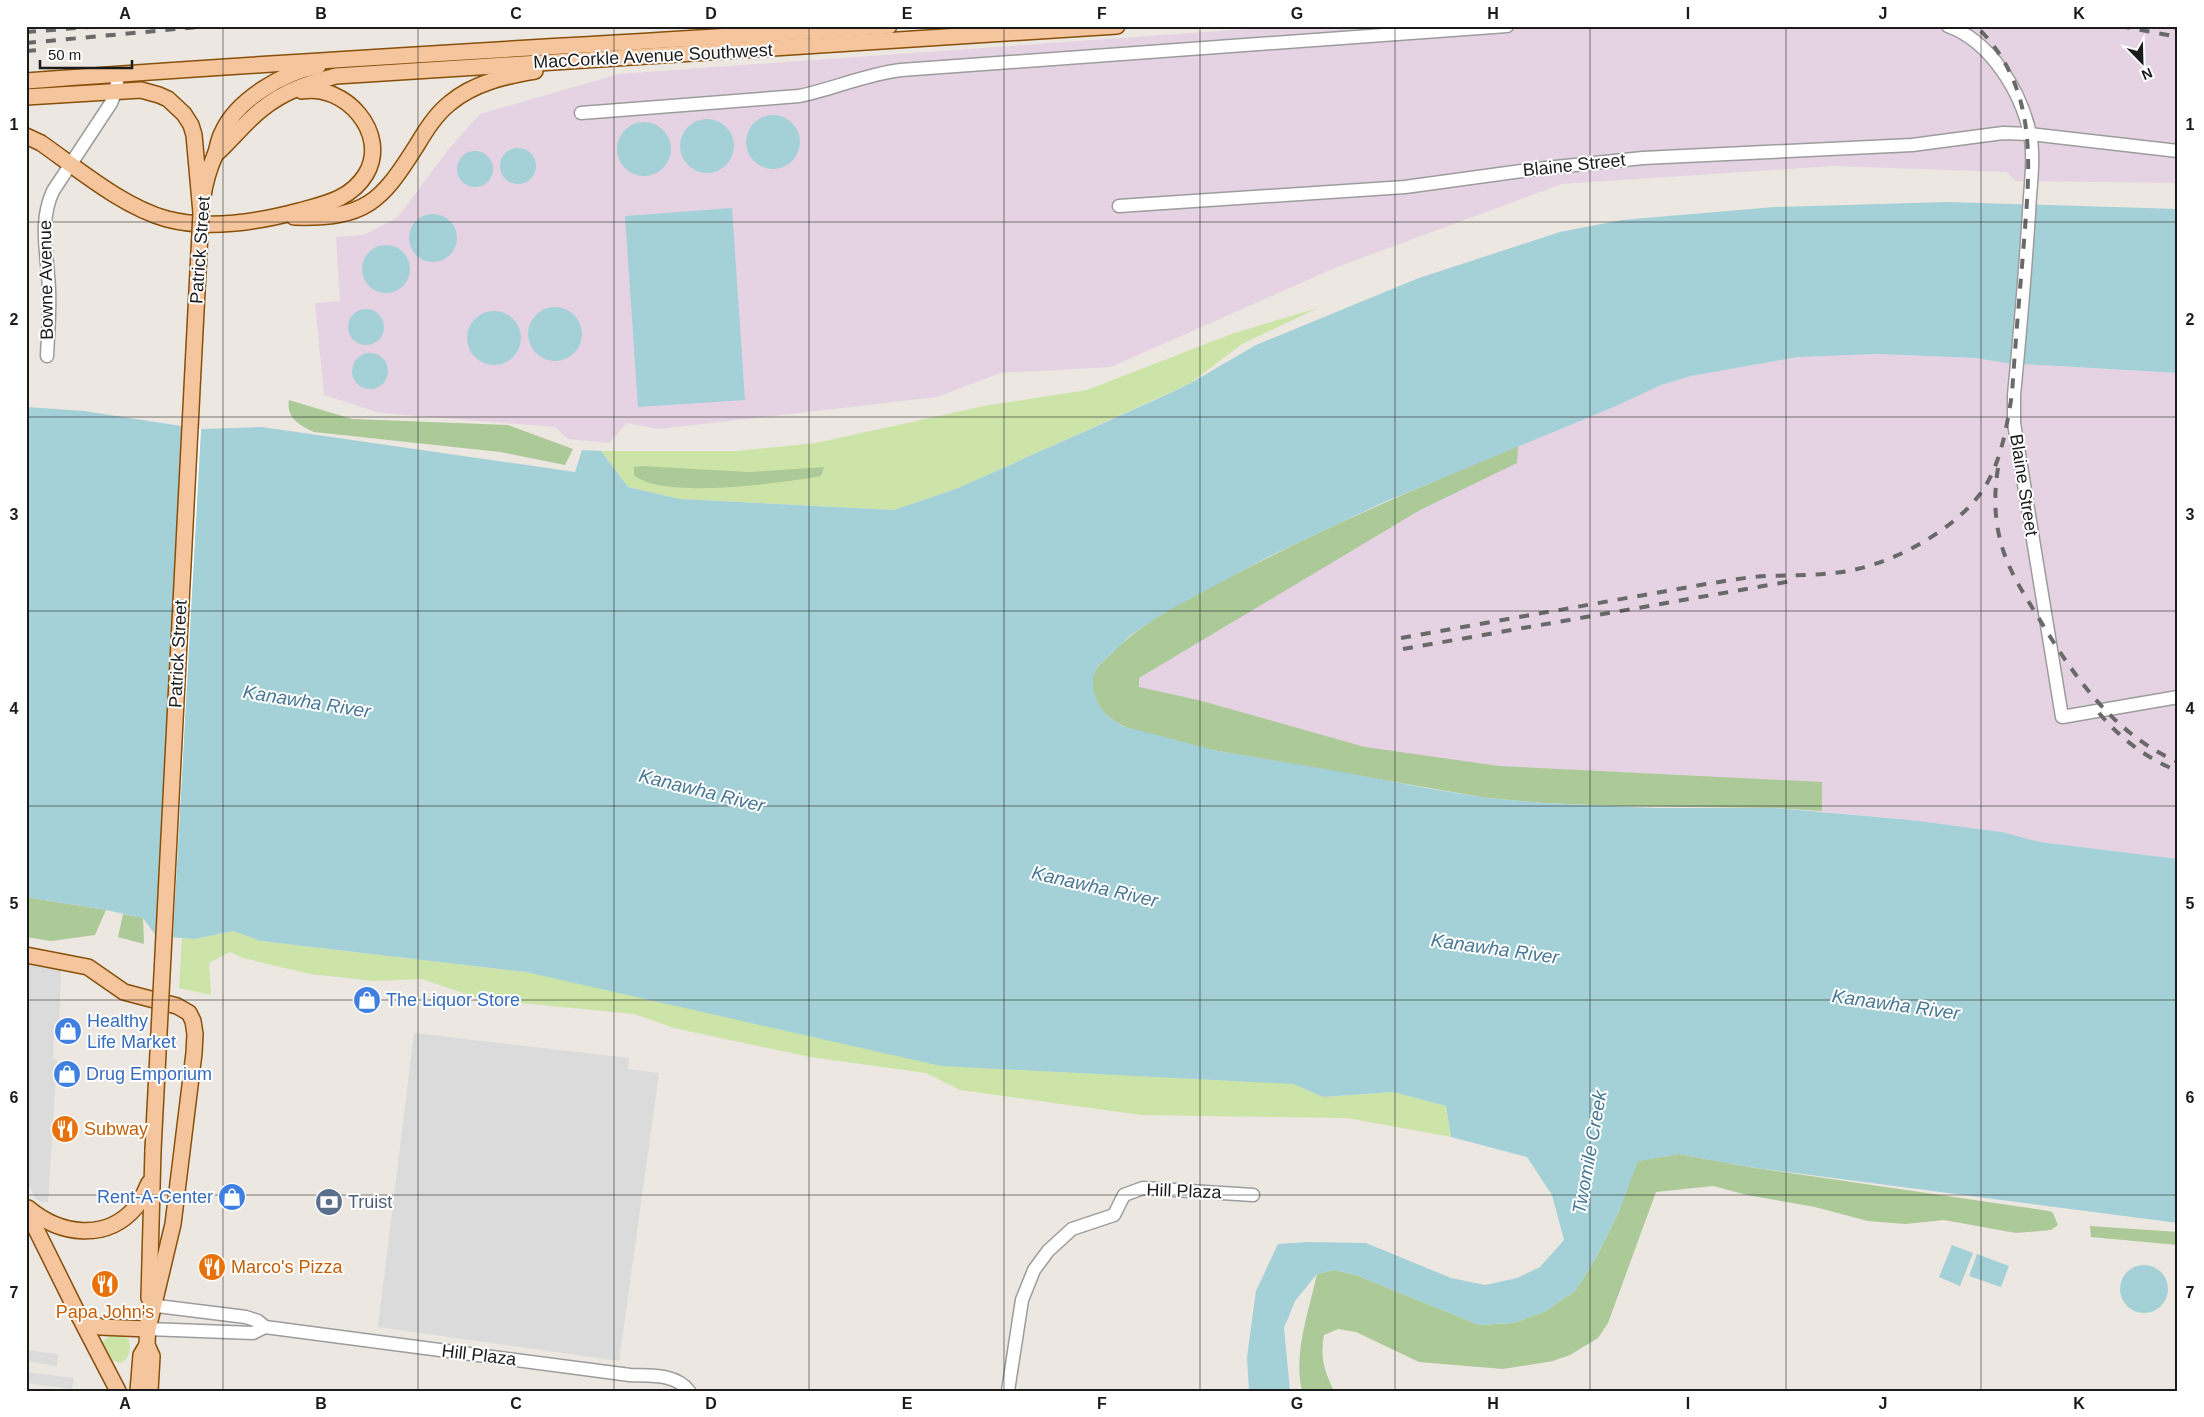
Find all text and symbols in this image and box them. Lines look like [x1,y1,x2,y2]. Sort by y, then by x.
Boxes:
text: A [119,5,131,22]
text: B [315,5,327,22]
text: C [510,5,522,22]
text: D [705,5,717,22]
text: E [902,5,913,22]
text: F [1097,5,1107,22]
text: G [1291,5,1303,22]
text: H [1487,5,1499,22]
text: I [1686,5,1690,22]
text: J [1879,5,1887,22]
text: K [2073,5,2085,22]
scale bar [40,38,132,70]
north arrow [2116,38,2166,88]
street label: MacCorkle Avenue Southwest [533,40,773,72]
text: 50 m [48,46,81,63]
text: N [2139,65,2155,83]
text: 1 [10,116,19,133]
text: 1 [2186,116,2195,133]
street label: Blaine Street [1522,150,1626,180]
street label: Patrick Street [186,195,214,305]
street label: Bowne Avenue [35,220,57,340]
text: 2 [10,311,19,328]
text: 2 [2186,311,2195,328]
street label: Blaine Street [2006,433,2042,537]
text: 3 [10,506,19,523]
text: 3 [2186,506,2195,523]
street label: Patrick Street [165,600,191,708]
water label: Kanawha River [242,681,373,722]
text: 4 [10,700,19,717]
text: 4 [2186,700,2195,717]
water label: Kanawha River [637,765,768,816]
water label: Kanawha River [1030,862,1161,911]
text: 5 [10,895,19,912]
text: 5 [2186,895,2195,912]
water label: Kanawha River [1430,929,1561,968]
shop icon: The Liquor Store [352,985,382,1015]
water label: Kanawha River [1831,985,1962,1024]
place label: The Liquor Store [386,990,520,1010]
place label: Healthy Life Market [87,1011,176,1052]
shop icon: Healthy Life Market [53,1016,83,1046]
shop icon: Drug Emporium [52,1059,82,1089]
place label: Drug Emporium [86,1064,212,1084]
water label: Twomile Creek [1568,1087,1611,1216]
text: 6 [10,1089,19,1106]
text: 6 [2186,1089,2195,1106]
restaurant icon: Subway [50,1114,80,1144]
place label: Subway [84,1119,148,1139]
street label: Hill Plaza [1146,1180,1223,1202]
shop icon: Rent-A-Center [217,1182,247,1212]
place label: Rent-A-Center [97,1187,213,1207]
bank icon: Truist [314,1187,344,1217]
place label: Truist [348,1192,392,1212]
restaurant icon: Marco's Pizza [197,1252,227,1282]
place label: Marco's Pizza [231,1257,343,1277]
restaurant icon: Papa John's [90,1269,120,1299]
text: 7 [10,1284,19,1301]
text: 7 [2186,1284,2195,1301]
place label: Papa John's [56,1302,154,1322]
street label: Hill Plaza [441,1341,518,1370]
text: A [119,1395,131,1412]
text: B [315,1395,327,1412]
text: C [510,1395,522,1412]
text: D [705,1395,717,1412]
text: E [902,1395,913,1412]
text: F [1097,1395,1107,1412]
text: G [1291,1395,1303,1412]
text: H [1487,1395,1499,1412]
text: I [1686,1395,1690,1412]
text: J [1879,1395,1887,1412]
text: K [2073,1395,2085,1412]

